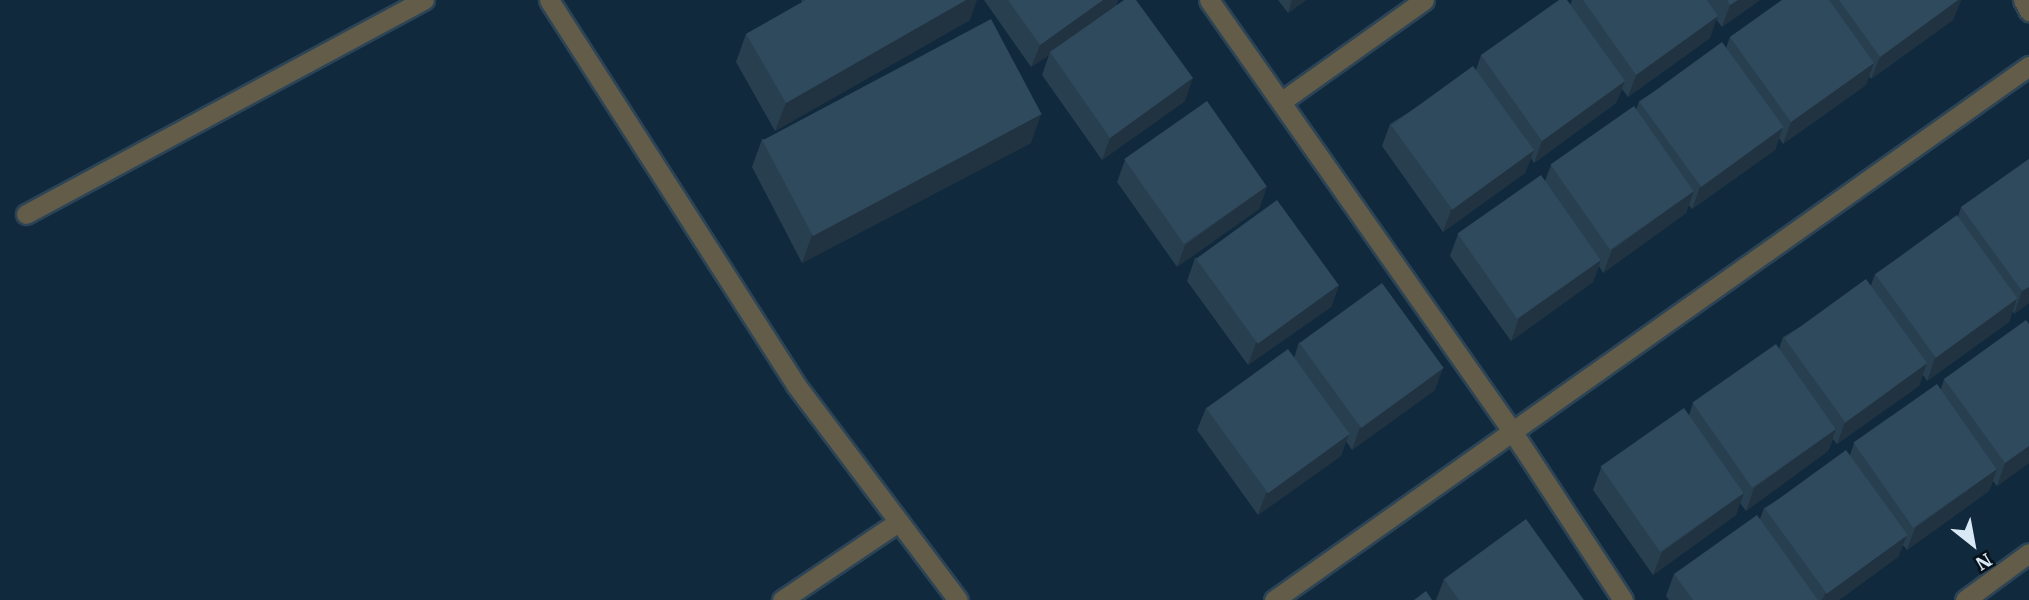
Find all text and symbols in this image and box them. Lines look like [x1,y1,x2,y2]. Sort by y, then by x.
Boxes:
north arrow [1938,509,2008,579]
text: N [1971,548,1996,576]

